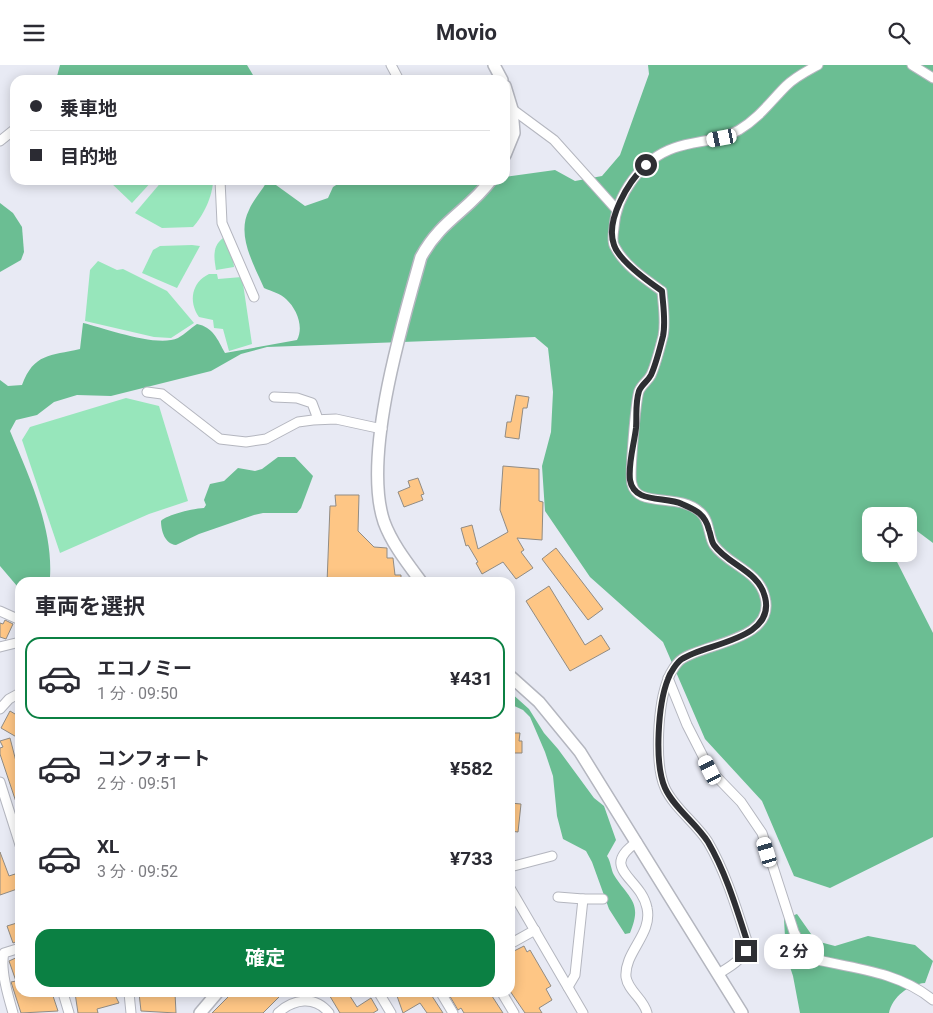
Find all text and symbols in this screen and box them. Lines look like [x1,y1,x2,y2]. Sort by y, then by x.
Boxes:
icon: menu [20,19,48,47]
icon: search [885,19,913,47]
text: Movio [436,20,497,45]
text: 乗車地 [60,97,117,120]
car [705,128,738,148]
text: 目的地 [60,145,117,168]
route start [635,154,657,176]
map controls [862,507,917,562]
button: locate [862,507,917,562]
text: 車両を選択 [35,594,145,619]
icon: car [37,656,82,701]
text: エコノミー [97,657,192,680]
text: ¥431 [450,667,493,690]
text: 1 分 · 09:50 [97,684,178,703]
icon: car [37,746,82,791]
text: コンフォート [97,747,210,770]
car [696,753,723,787]
text: ¥582 [450,757,493,780]
text: 2 分 · 09:51 [97,774,178,793]
text: XL [97,835,119,858]
car [755,835,778,869]
icon: car [37,836,82,881]
text: ¥733 [450,847,493,870]
text: 3 分 · 09:52 [97,862,178,881]
button: 確定 [35,929,495,987]
callout: 2 分 [764,933,824,969]
route end [735,940,757,962]
text: 2 分 [779,942,809,961]

